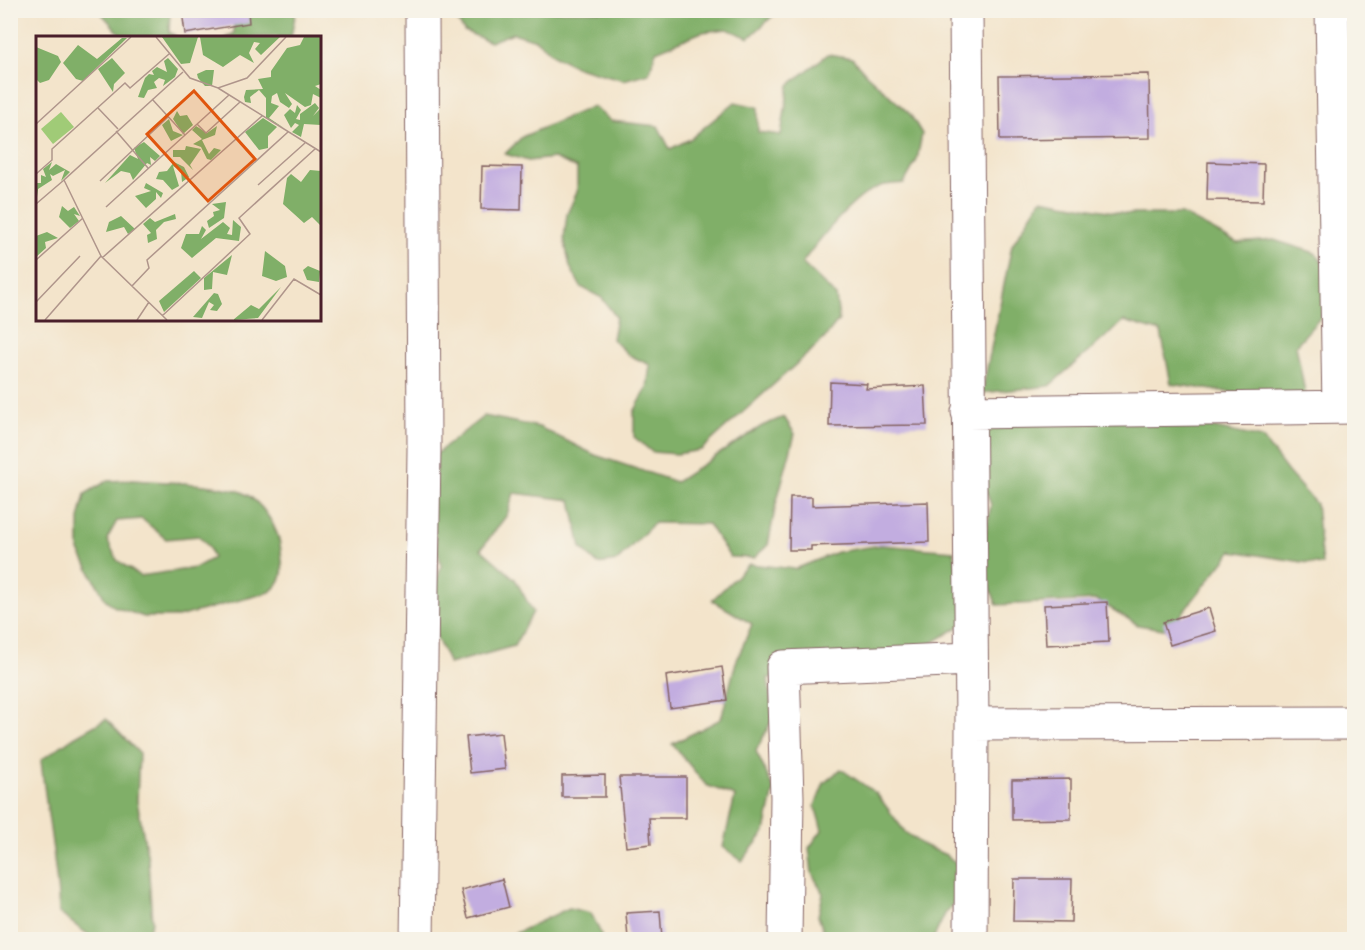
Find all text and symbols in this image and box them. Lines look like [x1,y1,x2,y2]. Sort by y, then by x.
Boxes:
inset map [36,36,321,321]

